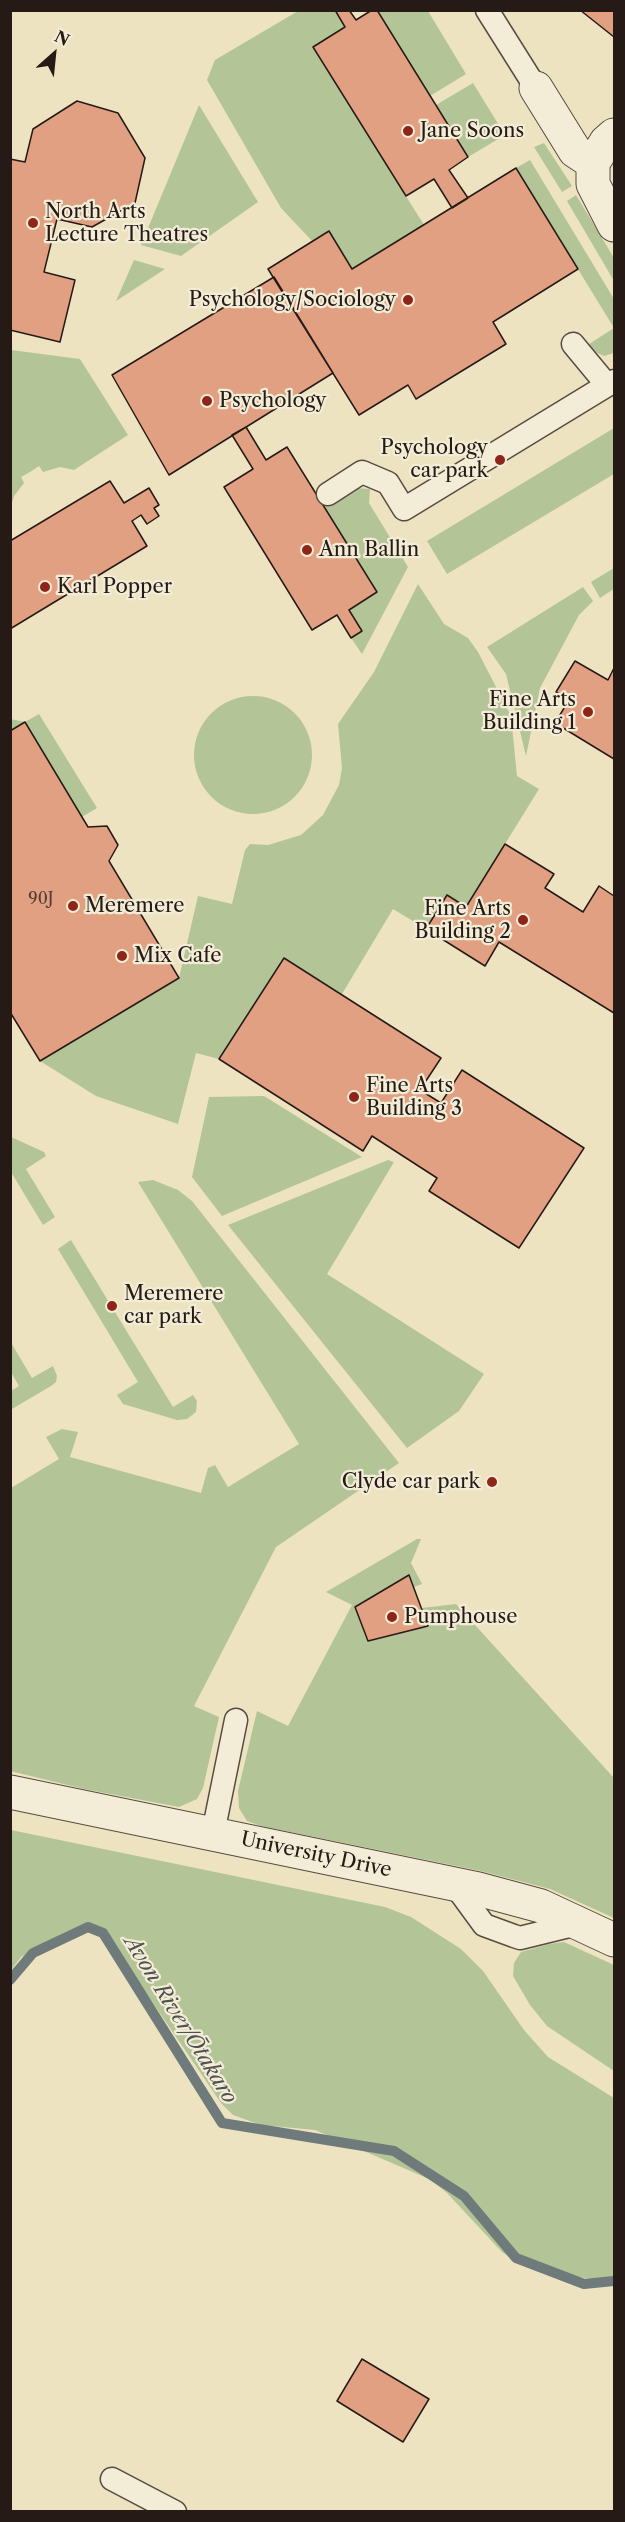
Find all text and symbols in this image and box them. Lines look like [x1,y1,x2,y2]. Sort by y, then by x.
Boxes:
north arrow [24,24,84,84]
text: N [51,26,73,50]
place label: Jane Soons [420,119,524,143]
marker: Jane Soons [401,124,415,138]
place label: North Arts Lecture Theatres [45,200,208,247]
marker: North Arts Lecture Theatres [26,216,40,230]
place label: Psychology/Sociology [189,288,396,312]
marker: Psychology/Sociology [401,293,415,307]
place label: Psychology [219,389,326,413]
marker: Psychology [200,394,214,408]
place label: Psychology car park [381,436,488,483]
marker: Psychology car park [493,453,507,467]
place label: Ann Ballin [319,538,419,562]
marker: Ann Ballin [300,543,314,557]
place label: Karl Popper [57,575,172,599]
marker: Karl Popper [38,580,52,594]
place label: Fine Arts Building 1 [483,688,576,735]
marker: Fine Arts Building 1 [581,705,595,719]
house number: 90J [28,889,54,909]
place label: Meremere [85,894,184,918]
place label: Fine Arts Building 2 [415,897,511,944]
marker: Meremere [66,899,80,913]
marker: Fine Arts Building 2 [516,913,530,927]
place label: Mix Cafe [134,944,221,968]
marker: Mix Cafe [115,949,129,963]
place label: Fine Arts Building 3 [366,1074,462,1121]
marker: Fine Arts Building 3 [347,1090,361,1104]
place label: Meremere car park [124,1282,223,1329]
marker: Meremere car park [105,1299,119,1313]
place label: Clyde car park [342,1470,480,1494]
marker: Clyde car park [485,1475,499,1489]
place label: Pumphouse [404,1605,517,1629]
marker: Pumphouse [385,1610,399,1624]
street label: University Drive [238,1827,394,1883]
water label: Avon River/Ōtakaro [118,1931,242,2109]

